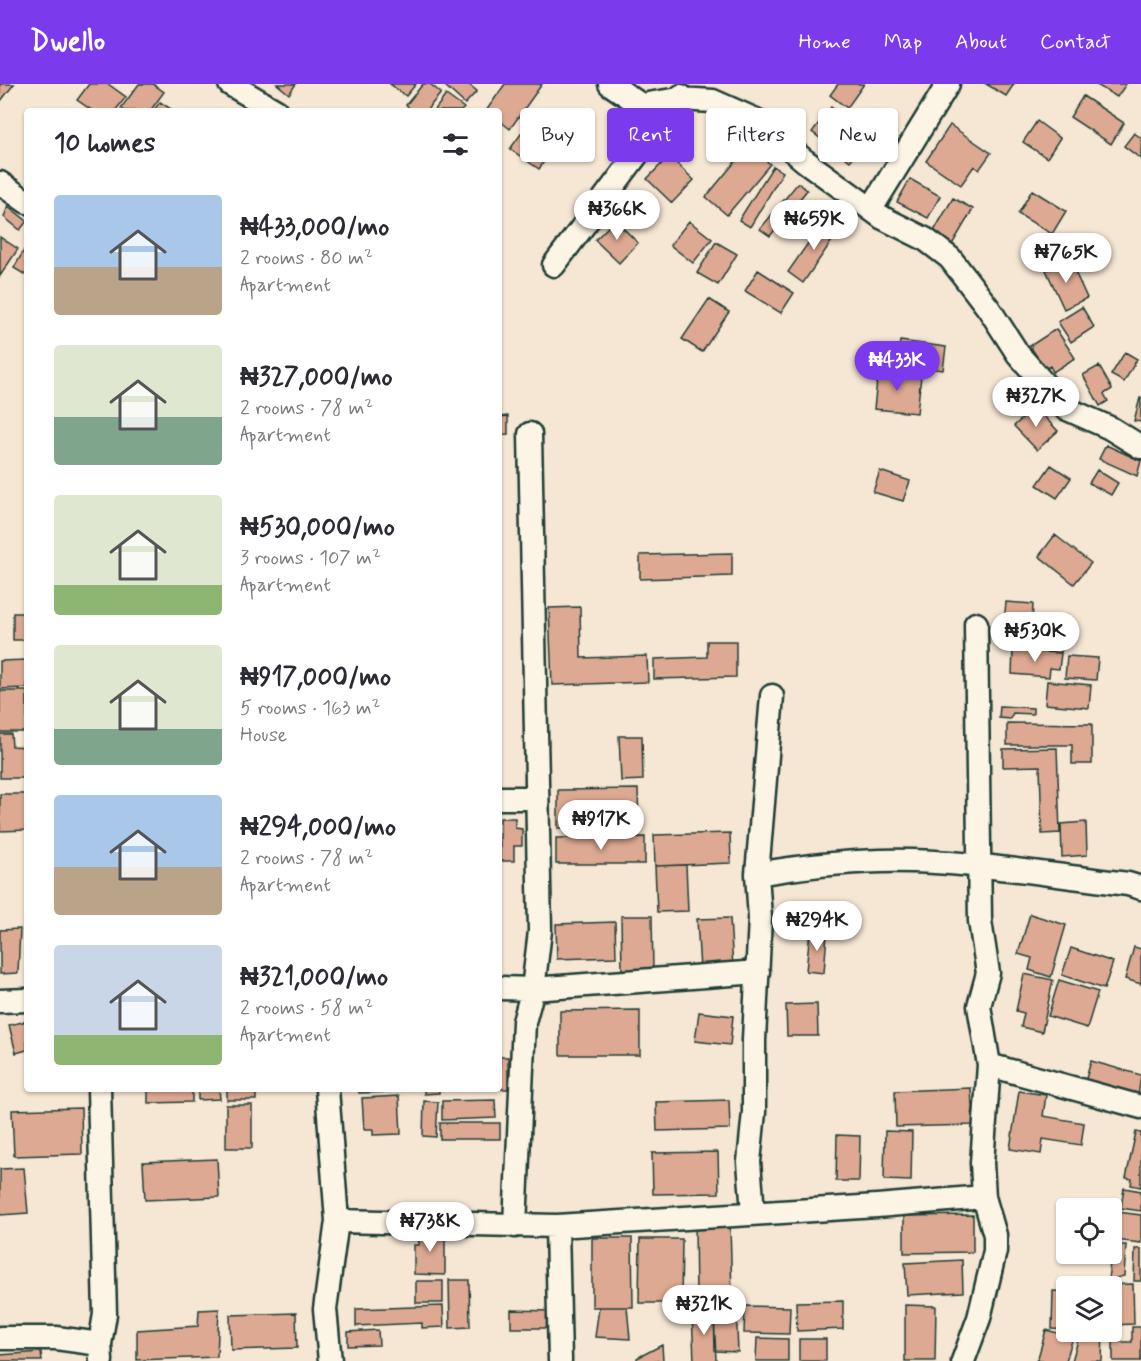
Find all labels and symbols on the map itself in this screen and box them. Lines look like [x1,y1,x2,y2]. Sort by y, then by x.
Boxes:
pin: ₦366K [575,190,659,241]
pin: ₦659K [772,200,856,251]
pin: ₦765K [1024,233,1108,284]
pin: ₦433K [855,341,939,392]
pin: ₦327K [994,377,1078,428]
pin: ₦530K [993,612,1077,663]
pin: ₦917K [559,800,643,851]
pin: ₦294K [775,901,859,952]
pin: ₦738K [388,1202,472,1253]
pin: ₦321K [662,1285,746,1336]

